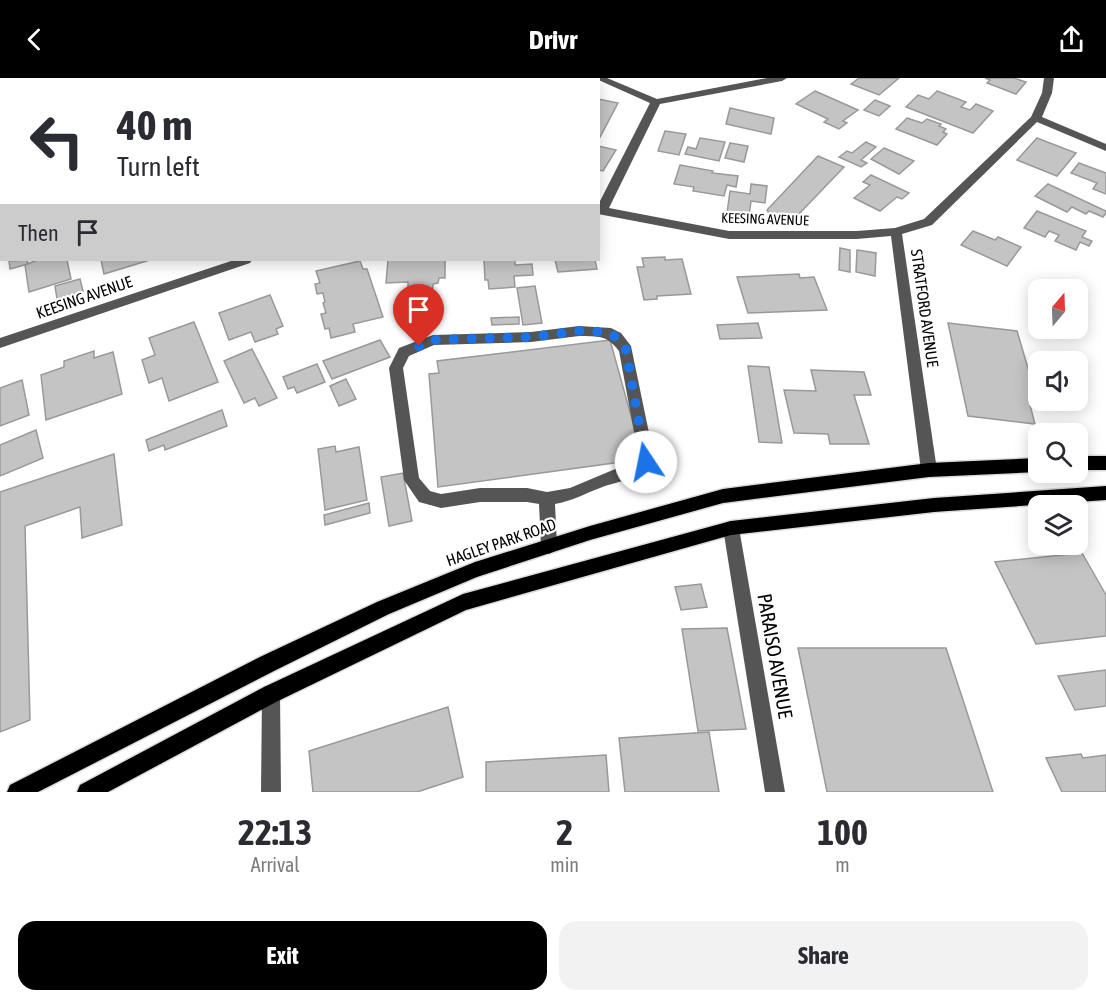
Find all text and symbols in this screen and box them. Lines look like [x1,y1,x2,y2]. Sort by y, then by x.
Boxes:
icon: back [18,23,51,56]
icon: share [1055,23,1088,56]
text: Drivr [529,24,577,55]
text: 40 m [117,101,192,149]
icon: left [18,102,96,180]
text: Turn left [117,151,200,182]
street label: KEESING AVENUE [721,209,809,229]
icon: arrive [71,216,104,249]
text: Then [18,220,59,246]
street label: STRATFORD AVENUE [908,248,942,368]
street label: KEESING AVENUE [34,272,134,322]
north arrow [1028,279,1088,339]
map controls [1028,279,1088,555]
pin [393,284,444,346]
icon: arrive [402,293,435,326]
button: sound [1028,351,1088,411]
button: search [1028,423,1088,483]
position arrow [614,430,678,494]
button: layers [1028,495,1088,555]
street label: HAGLEY PARK ROAD [444,515,558,569]
street label: PARAISO AVENUE [753,592,798,721]
text: 22:13 [238,811,312,853]
text: 2 [556,811,573,853]
text: 100 [817,811,868,853]
text: Arrival [251,853,300,876]
text: min [550,853,579,876]
text: m [835,853,850,876]
button: Exit [18,921,547,990]
button: Share [559,921,1088,990]

